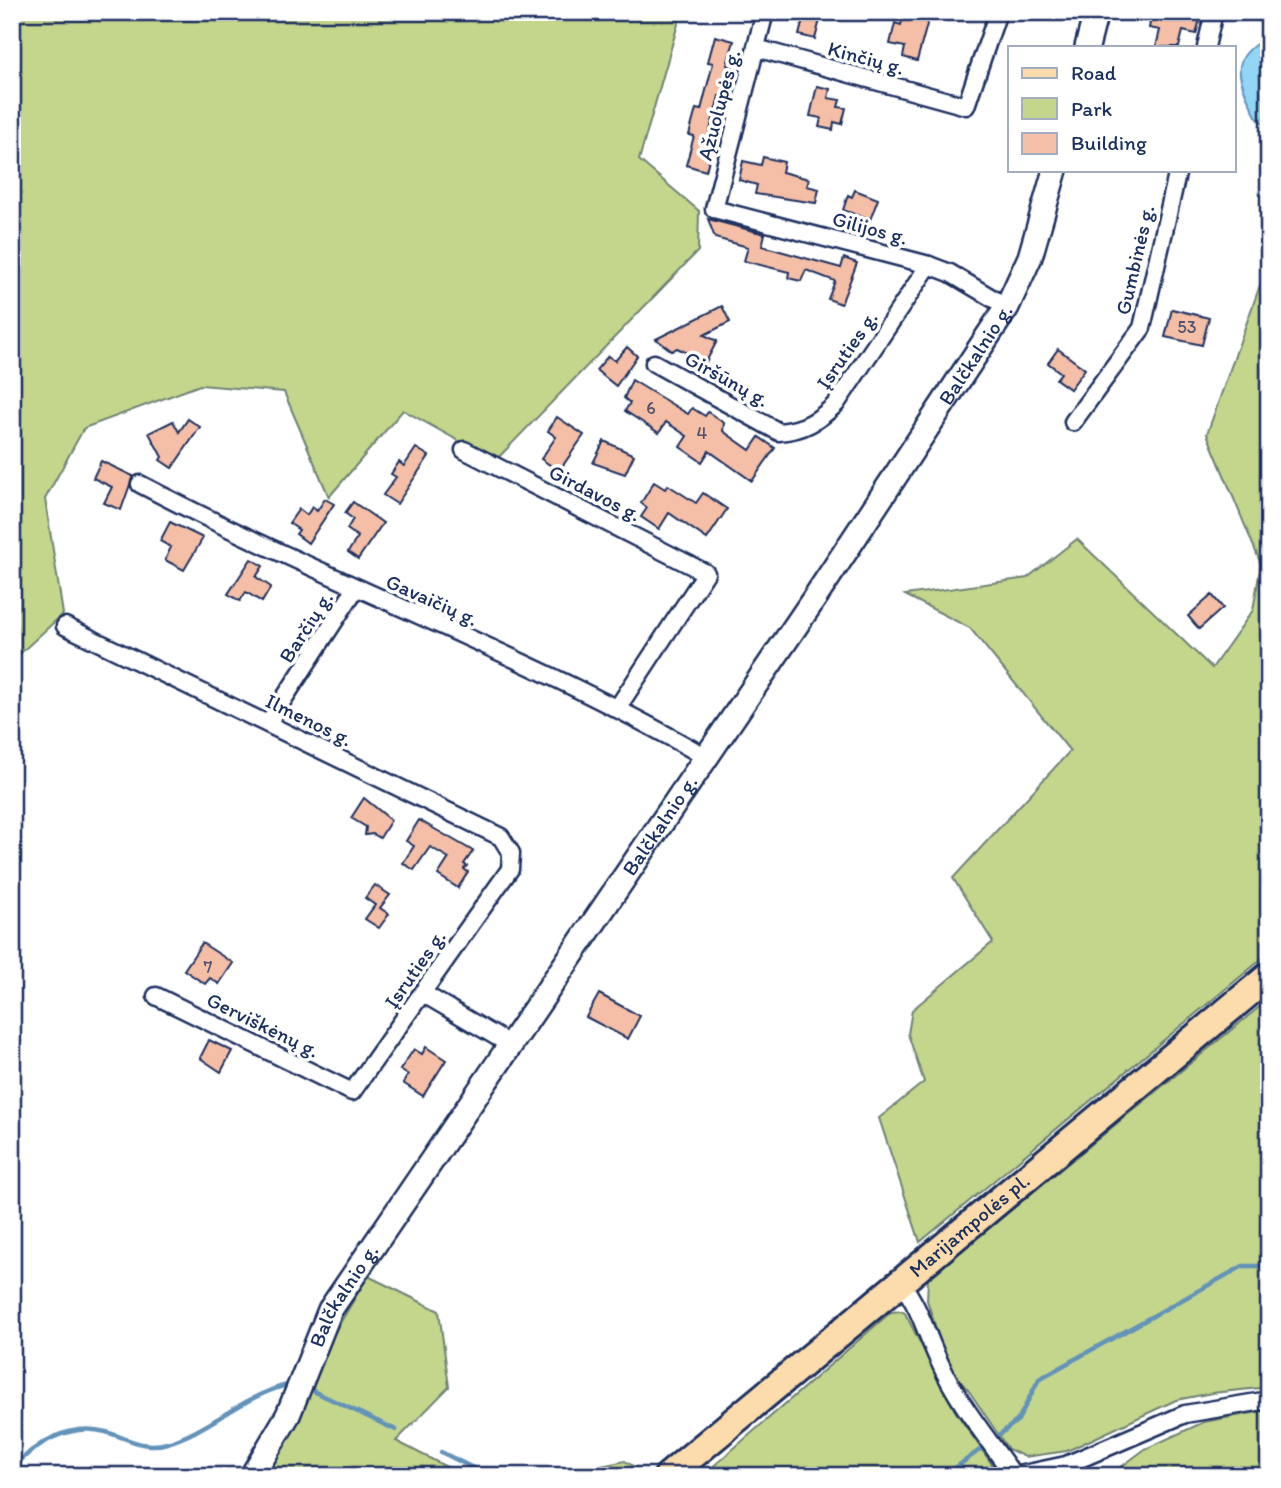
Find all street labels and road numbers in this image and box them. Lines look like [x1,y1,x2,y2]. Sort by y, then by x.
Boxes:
street label: Kinčių g. [825,35,907,80]
street label: Ąžuolupės g. [692,47,745,163]
street label: Gumbinės g. [1110,203,1159,317]
street label: Gilijos g. [830,205,911,250]
street label: Balčkalnio g. [933,299,1018,410]
street label: Įsruties g. [811,306,883,394]
street label: Giršūnų g. [681,345,774,412]
street label: Girdavos g. [545,459,645,526]
street label: Gavaičių g. [382,568,482,631]
street label: Barčių g. [273,586,338,667]
street label: Ilmenos g. [262,688,357,751]
street label: Balčkalnio g. [616,770,702,880]
street label: Įsruties g. [379,925,451,1013]
street label: Gerviškėnų g. [203,987,324,1063]
street label: Marijampolės pl. [904,1168,1034,1282]
street label: Balčkalnio g. [303,1239,383,1351]

